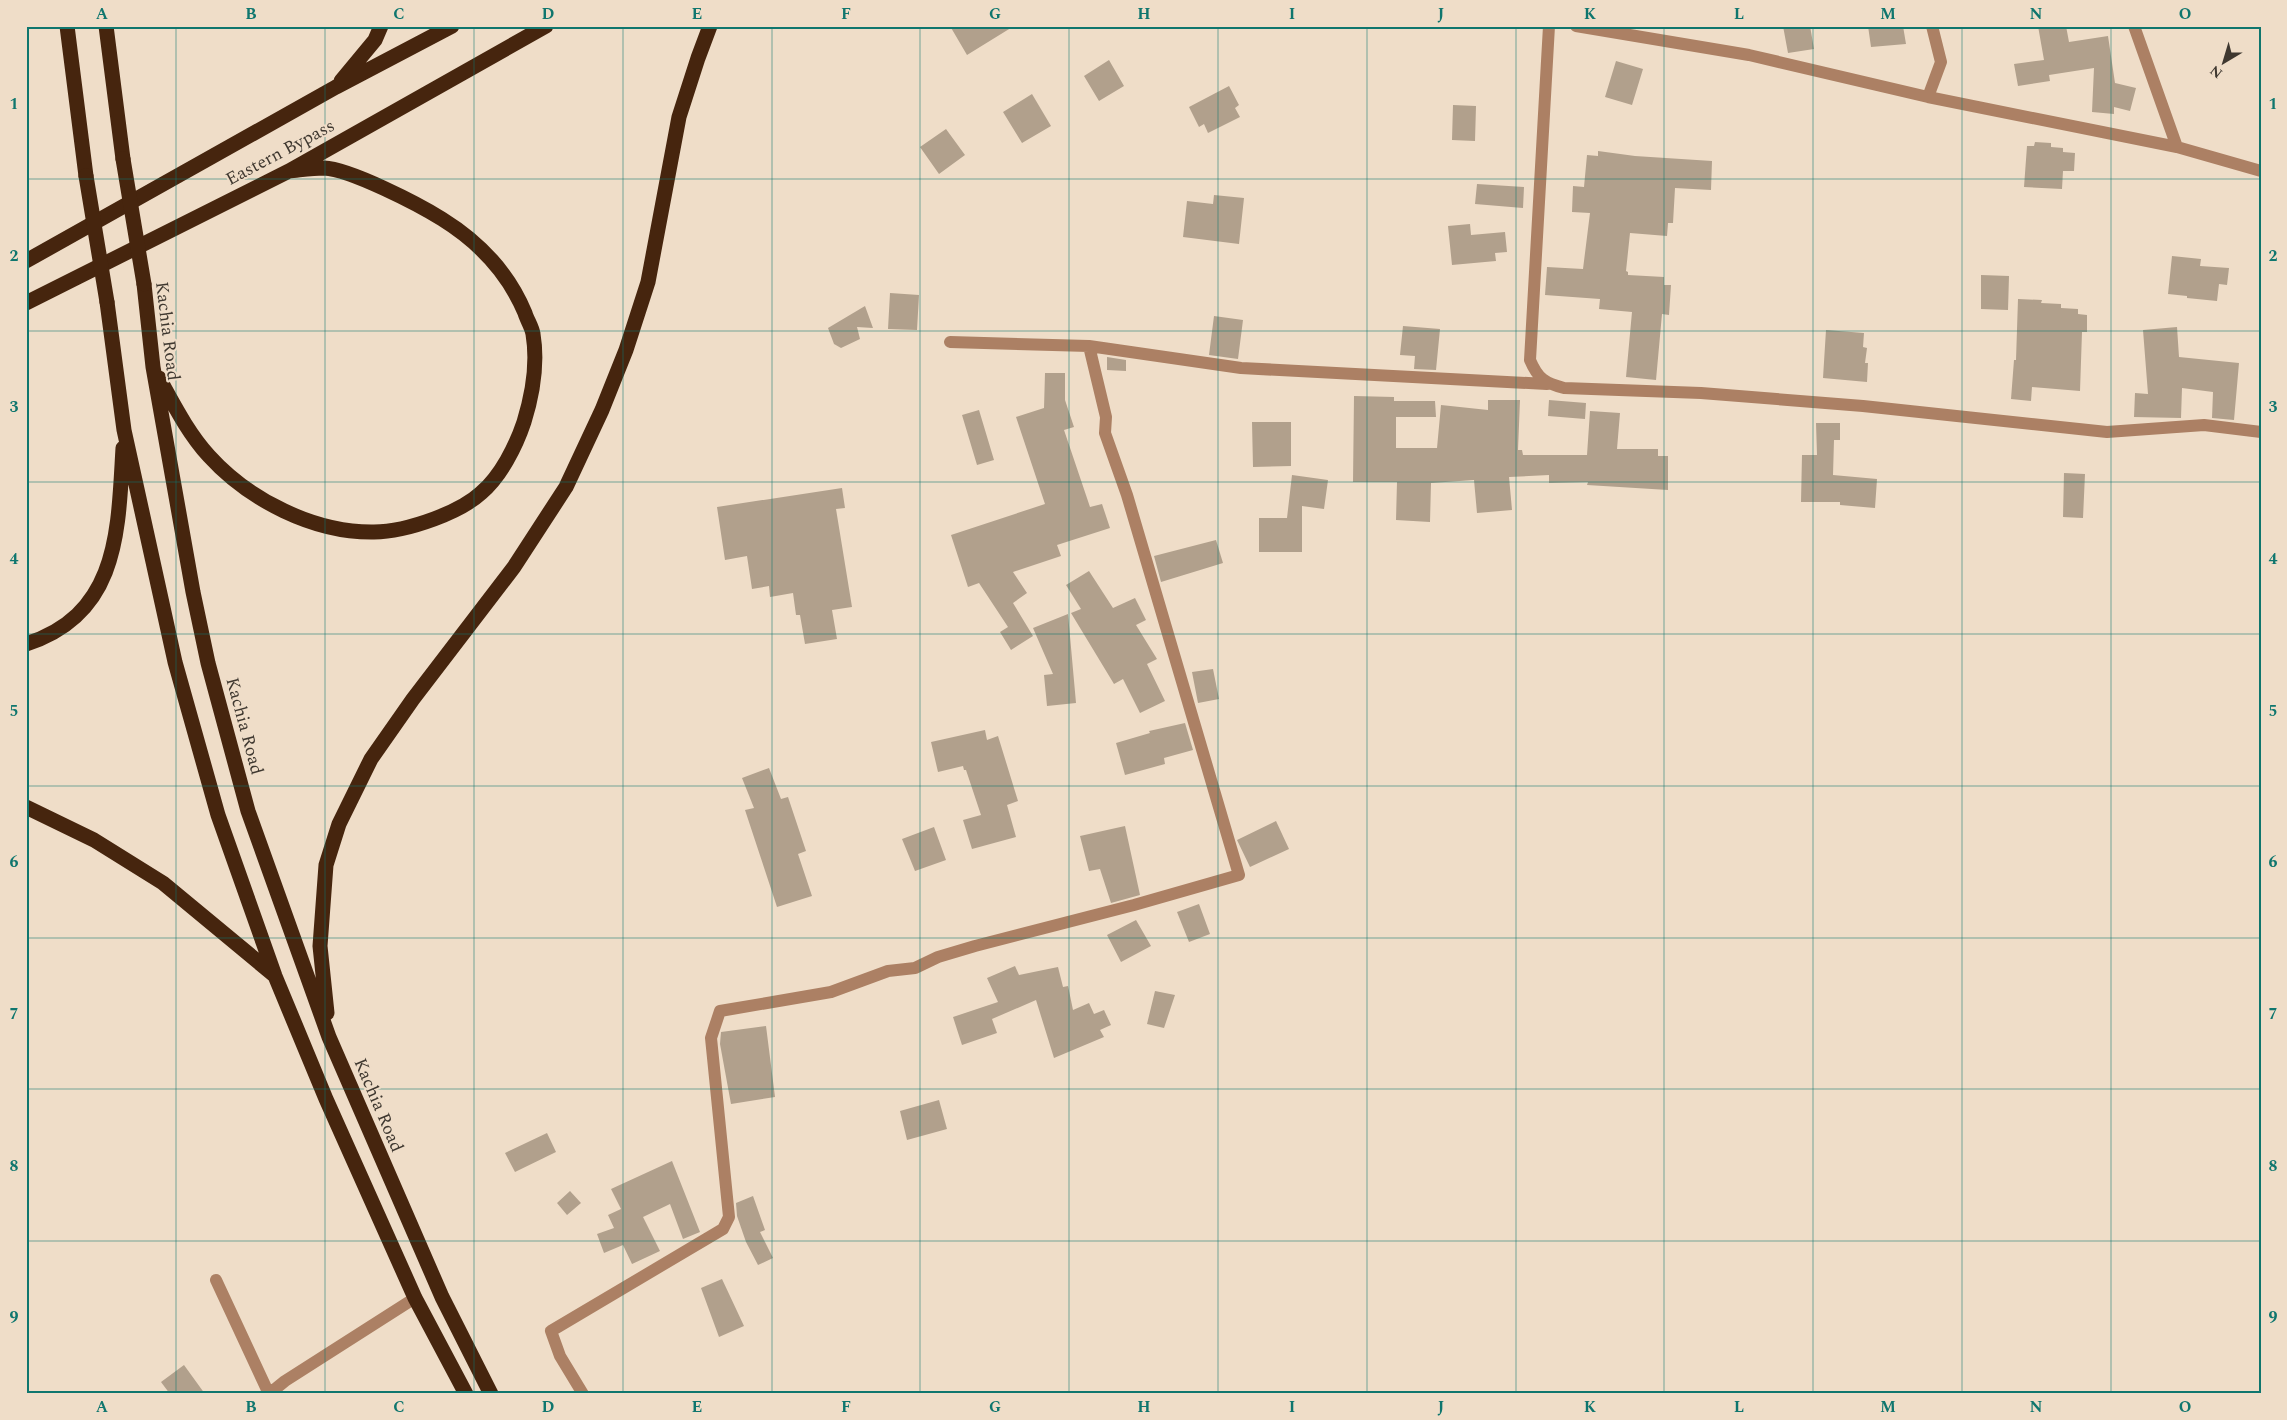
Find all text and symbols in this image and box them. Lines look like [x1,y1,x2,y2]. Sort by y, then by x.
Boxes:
text: A [96,2,109,26]
text: B [245,2,257,26]
text: C [393,2,405,26]
text: D [542,2,555,26]
text: E [692,2,702,26]
text: F [841,2,851,26]
text: G [989,2,1001,26]
text: H [1137,2,1151,26]
text: I [1289,2,1295,26]
text: J [1438,2,1445,26]
text: K [1584,2,1597,26]
text: L [1734,2,1744,26]
text: M [1880,2,1896,26]
text: N [2029,2,2043,26]
text: O [2179,2,2191,26]
north arrow [2200,38,2250,88]
text: N [2205,60,2227,84]
text: 1 [10,92,18,116]
text: 1 [2269,92,2277,116]
street label: Eastern Bypass [221,112,340,193]
text: 2 [10,244,19,268]
text: 2 [2269,244,2278,268]
street label: Kachia Road [148,280,187,382]
text: 3 [10,395,19,419]
text: 3 [2269,395,2278,419]
text: 4 [10,547,19,571]
text: 4 [2269,547,2278,571]
street label: Kachia Road [219,674,270,778]
text: 5 [10,699,18,723]
text: 5 [2269,699,2277,723]
text: 6 [10,850,19,874]
text: 6 [2269,850,2278,874]
text: 7 [10,1002,19,1026]
text: 7 [2269,1002,2278,1026]
street label: Kachia Road [347,1054,410,1156]
text: 8 [10,1154,19,1178]
text: 8 [2269,1154,2278,1178]
text: 9 [10,1305,19,1329]
text: 9 [2269,1305,2278,1329]
text: A [96,1395,109,1419]
text: B [245,1395,257,1419]
text: C [393,1395,405,1419]
text: D [542,1395,555,1419]
text: E [692,1395,702,1419]
text: F [841,1395,851,1419]
text: G [989,1395,1001,1419]
text: H [1137,1395,1151,1419]
text: I [1289,1395,1295,1419]
text: J [1438,1395,1445,1419]
text: K [1584,1395,1597,1419]
text: L [1734,1395,1744,1419]
text: M [1880,1395,1896,1419]
text: N [2029,1395,2043,1419]
text: O [2179,1395,2191,1419]

